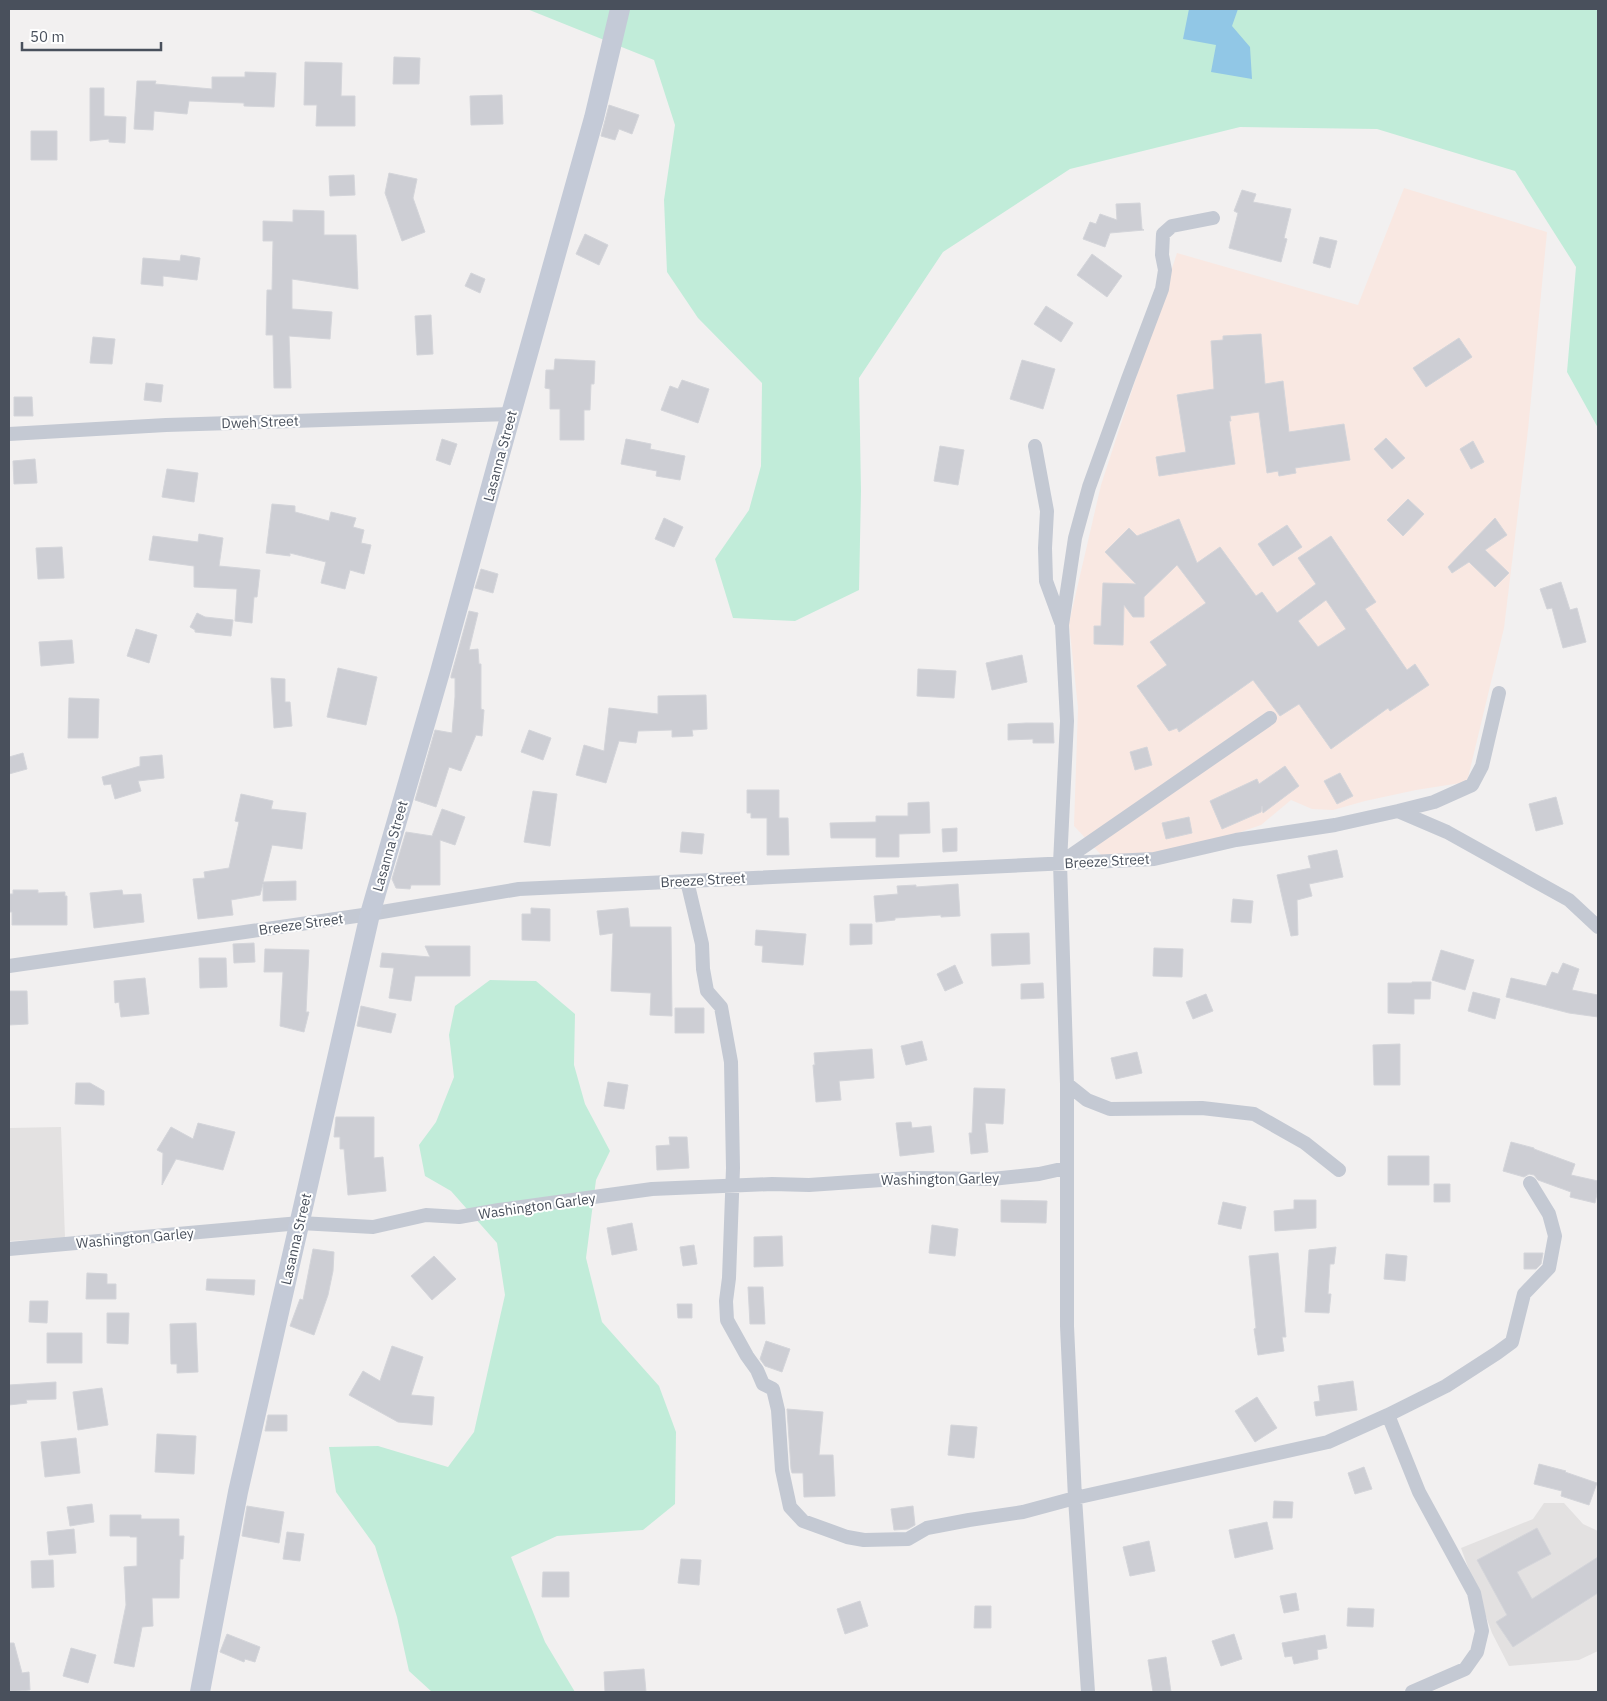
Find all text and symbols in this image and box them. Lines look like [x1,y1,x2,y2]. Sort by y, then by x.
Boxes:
scale bar [22,20,161,52]
text: 50 m [30,27,65,46]
street label: Lasanna Street [479,408,521,504]
street label: Dweh Street [221,412,299,432]
street label: Lasanna Street [368,798,412,894]
street label: Breeze Street [1064,850,1150,872]
street label: Breeze Street [660,869,746,891]
street label: Breeze Street [258,909,345,939]
street label: Washington Garley [881,1169,999,1189]
street label: Washington Garley [477,1189,597,1223]
street label: Lasanna Street [277,1191,315,1287]
street label: Washington Garley [75,1224,195,1252]

